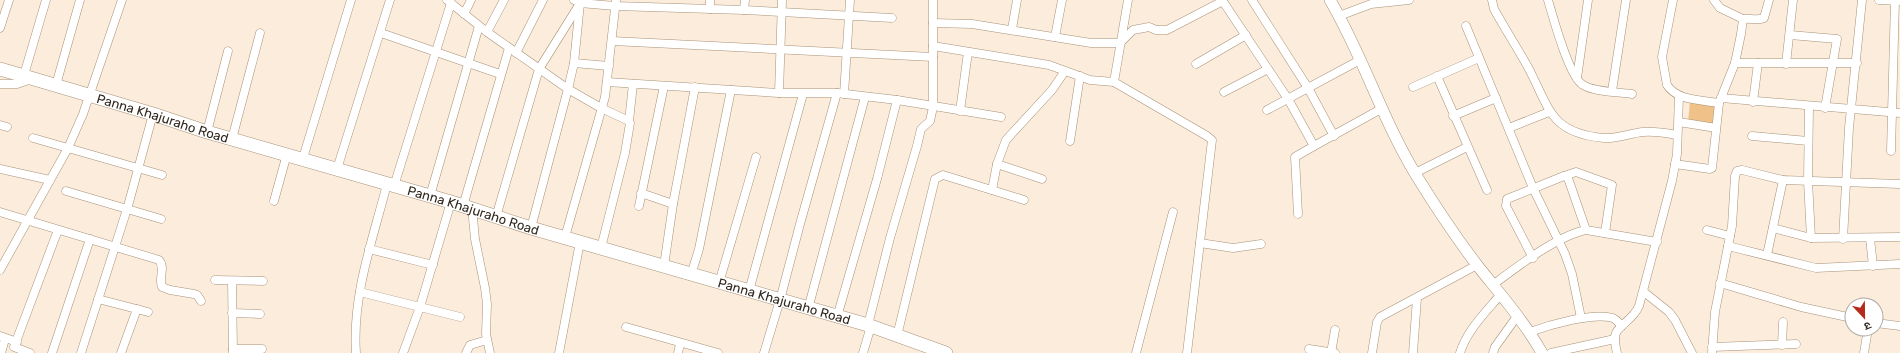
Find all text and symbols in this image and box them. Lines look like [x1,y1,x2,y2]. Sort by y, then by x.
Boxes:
street label: Panna Khajuraho Road [95,91,230,146]
street label: Panna Khajuraho Road [406,183,541,238]
street label: Panna Khajuraho Road [716,275,852,328]
north arrow [1844,297,1884,337]
text: उ [1862,319,1873,333]

